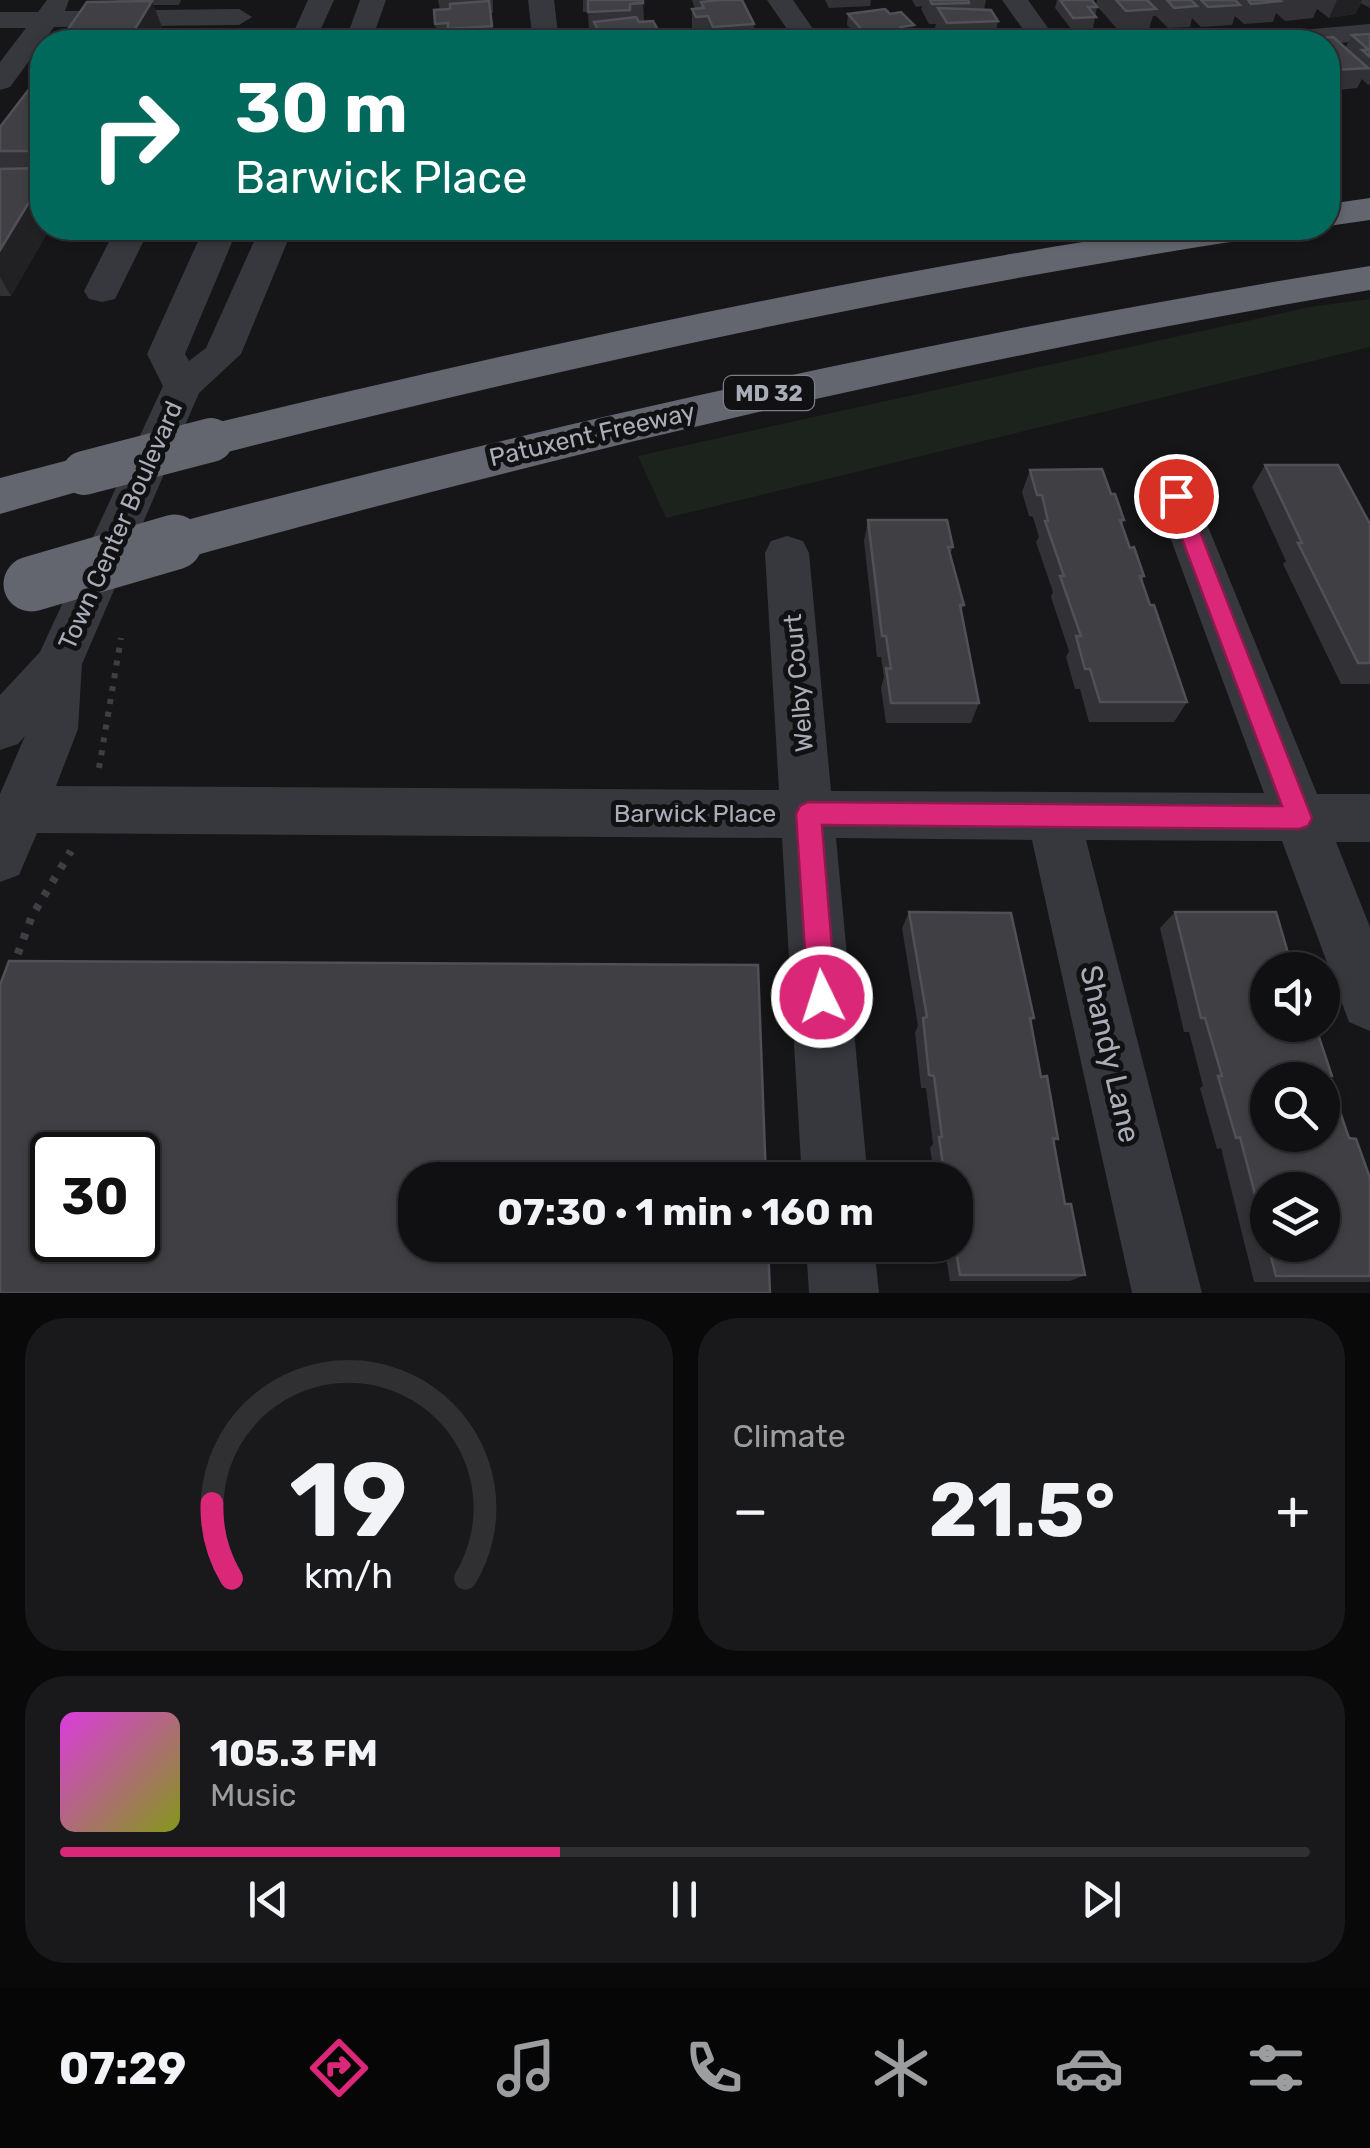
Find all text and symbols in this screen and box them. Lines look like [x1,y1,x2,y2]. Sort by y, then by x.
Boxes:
text: 30 m [235,67,408,150]
icon: right [70,70,200,200]
text: Barwick Place [235,151,527,204]
road number: MD 32 [724,376,814,410]
street label: Town Center Boulevard [53,396,188,654]
street label: Patuxent Freeway [486,397,698,472]
pin [1134,454,1219,539]
icon: arrive [1149,469,1204,524]
street label: Welby Court [778,612,819,753]
street label: Barwick Place [614,799,776,828]
position arrow [770,945,874,1049]
map controls [1250,952,1340,1262]
button: sound [1250,952,1340,1042]
street label: Shandy Lane [1072,962,1148,1146]
button: search [1250,1062,1340,1152]
speed limit sign: 30 [30,1132,160,1262]
button: layers [1250,1172,1340,1262]
text: 07:30 · 1 min · 160 m [497,1189,874,1235]
text: Climate [733,1417,846,1455]
text: 19 [290,1439,408,1562]
text: 21.5° [929,1466,1115,1555]
text: − [733,1478,768,1543]
text: + [1276,1478,1310,1543]
text: km/h [304,1555,393,1597]
text: 105.3 FM [210,1730,378,1776]
text: Music [210,1776,296,1814]
icon: previous [241,1872,296,1927]
icon: pause [657,1872,712,1927]
icon: next [1074,1872,1129,1927]
icon: directions [304,2033,374,2103]
icon: music [491,2033,561,2103]
icon: phone [679,2033,749,2103]
icon: climate [866,2033,936,2103]
icon: car [1054,2033,1124,2103]
icon: filters [1241,2033,1311,2103]
text: 07:29 [59,2042,186,2095]

